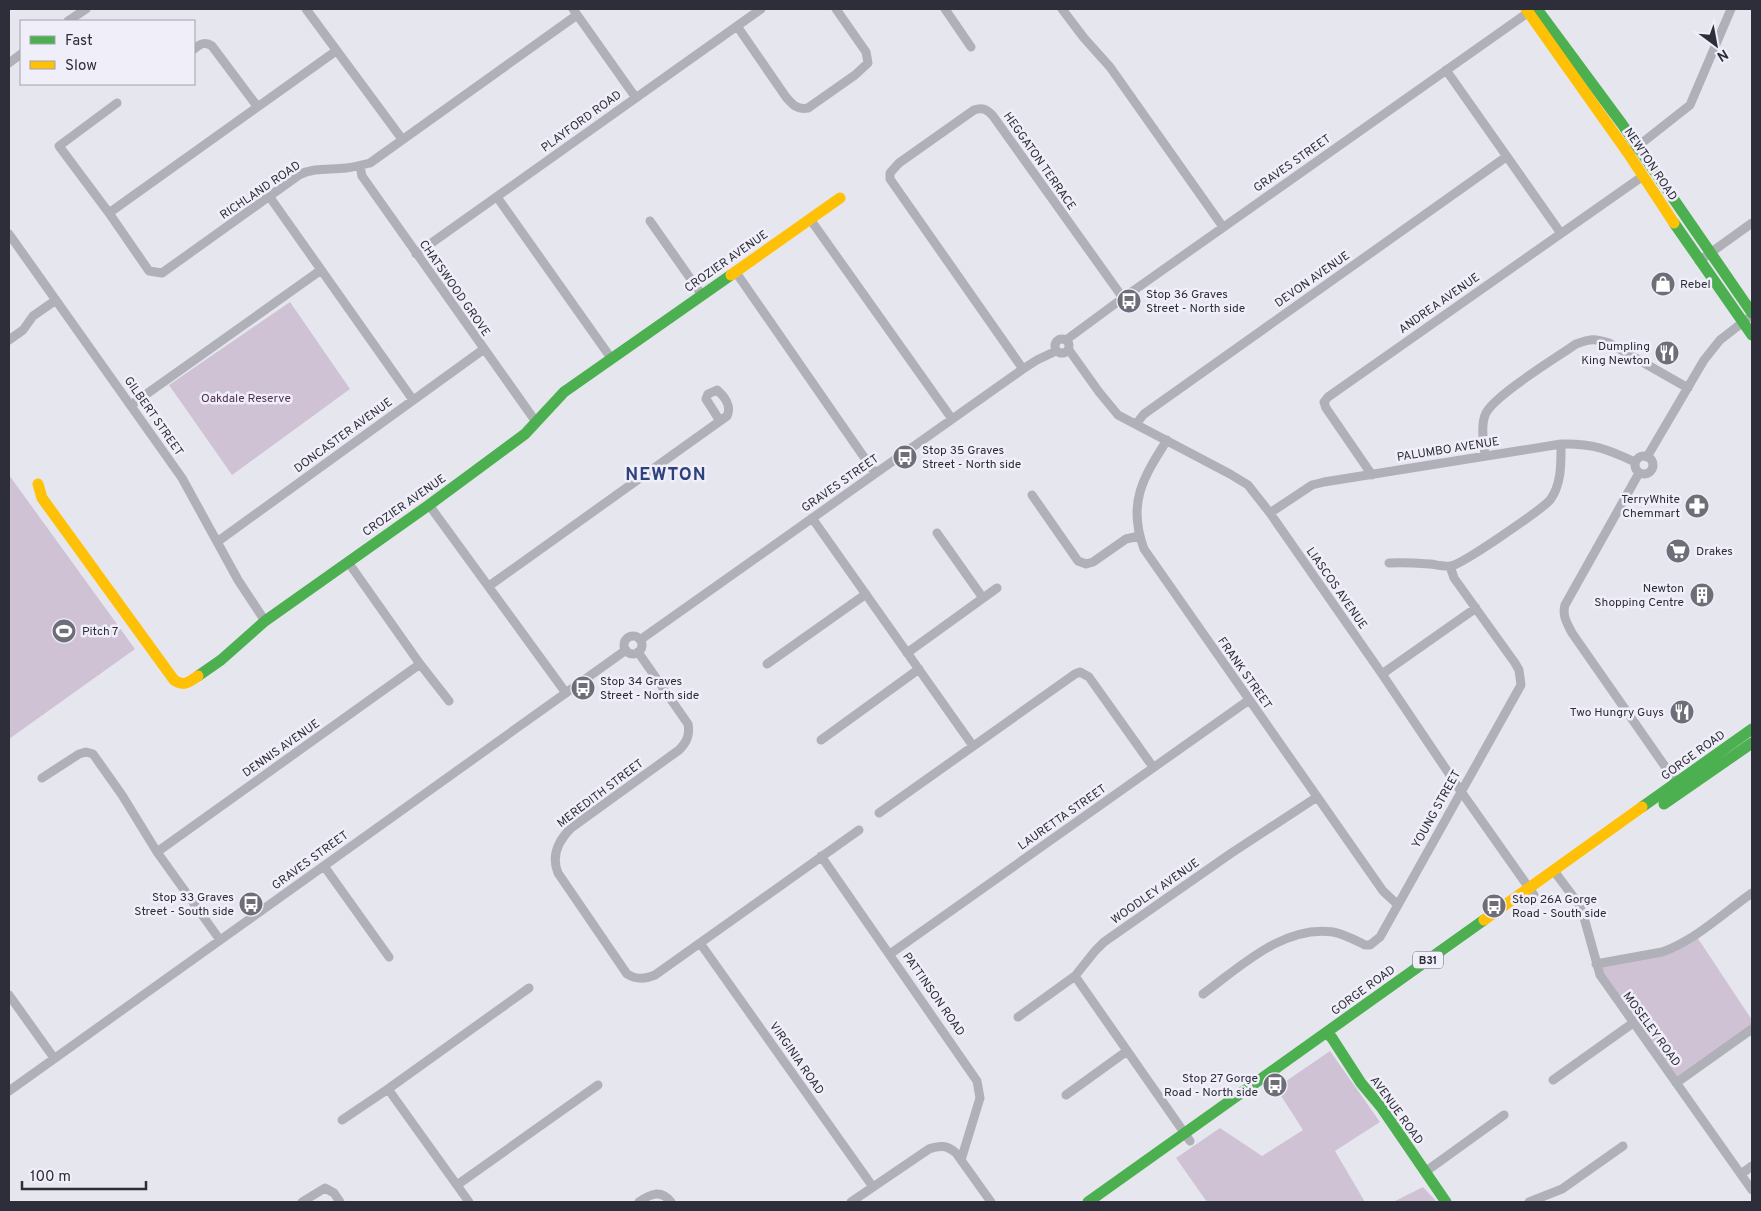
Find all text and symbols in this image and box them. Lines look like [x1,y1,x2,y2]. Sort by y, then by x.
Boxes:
legend [20,20,195,85]
north arrow [1691,20,1741,70]
text: Fast [65,32,93,51]
text: N [1713,45,1731,65]
text: Slow [65,57,97,76]
street label: PLAYFORD ROAD [538,87,625,156]
street label: HEGGATON TERRACE [999,109,1079,214]
street label: NEWTON ROAD [1620,125,1680,204]
street label: GRAVES STREET [1251,131,1334,196]
street label: RICHLAND ROAD [217,158,304,224]
street label: CROZIER AVENUE [682,227,771,297]
street label: CHATSWOOD GROVE [415,237,493,340]
street label: DEVON AVENUE [1272,248,1353,312]
street label: ANDREA AVENUE [1396,270,1483,338]
shop icon: Rebel [1650,271,1676,297]
place label: Rebel [1680,277,1711,293]
place label: Stop 36 Graves Street - North side [1146,287,1245,317]
bus stop icon: Stop 36 Graves Street - North side [1116,288,1142,314]
place label: Dumpling King Newton [1581,339,1650,369]
restaurant icon: Dumpling King Newton [1654,340,1680,366]
street label: GILBERT STREET [120,374,187,459]
park label: Oakdale Reserve [201,391,291,407]
street label: DONCASTER AVENUE [291,395,396,477]
street label: PALUMBO AVENUE [1396,434,1500,466]
place label: Stop 35 Graves Street - North side [922,443,1021,473]
bus stop icon: Stop 35 Graves Street - North side [892,444,918,470]
street label: GRAVES STREET [799,451,882,516]
district label: NEWTON [625,464,707,487]
street label: CROZIER AVENUE [360,471,449,541]
place label: TerryWhite Chemmart [1621,492,1680,522]
pharmacy icon: TerryWhite Chemmart [1684,493,1710,519]
supermarket icon: Drakes [1665,538,1691,564]
street label: LIASCOS AVENUE [1302,544,1370,633]
place label: Drakes [1696,544,1733,560]
place label: Newton Shopping Centre [1594,581,1684,611]
building icon: Newton Shopping Centre [1689,582,1715,608]
sports icon: Pitch 7 [51,618,77,644]
place label: Pitch 7 [82,624,118,640]
street label: FRANK STREET [1213,634,1275,713]
place label: Stop 34 Graves Street - North side [600,674,699,704]
bus stop icon: Stop 34 Graves Street - North side [570,675,596,701]
restaurant icon: Two Hungry Guys [1669,699,1695,725]
place label: Two Hungry Guys [1570,705,1664,721]
street label: DENNIS AVENUE [240,716,323,781]
street label: GORGE ROAD [1658,727,1729,784]
street label: MEREDITH STREET [554,756,647,832]
street label: YOUNG STREET [1409,767,1465,852]
street label: LAURETTA STREET [1015,781,1110,854]
street label: GRAVES STREET [269,828,352,894]
street label: WOODLEY AVENUE [1108,855,1203,928]
place label: Stop 33 Graves Street - South side [134,890,234,920]
bus stop icon: Stop 33 Graves Street - South side [238,891,264,917]
place label: Stop 26A Gorge Road - South side [1512,892,1606,922]
bus stop icon: Stop 26A Gorge Road - South side [1481,893,1507,919]
street label: PATTINSON ROAD [898,950,968,1039]
road number: B31 [1413,952,1443,968]
street label: GORGE ROAD [1328,962,1399,1019]
street label: MOSELEY ROAD [1619,989,1684,1070]
street label: VIRGINIA ROAD [765,1019,827,1098]
place label: Stop 27 Gorge Road - North side [1164,1071,1258,1101]
bus stop icon: Stop 27 Gorge Road - North side [1262,1072,1288,1098]
street label: AVENUE ROAD [1366,1073,1426,1148]
scale bar [22,1158,146,1190]
text: 100 m [30,1168,71,1187]

